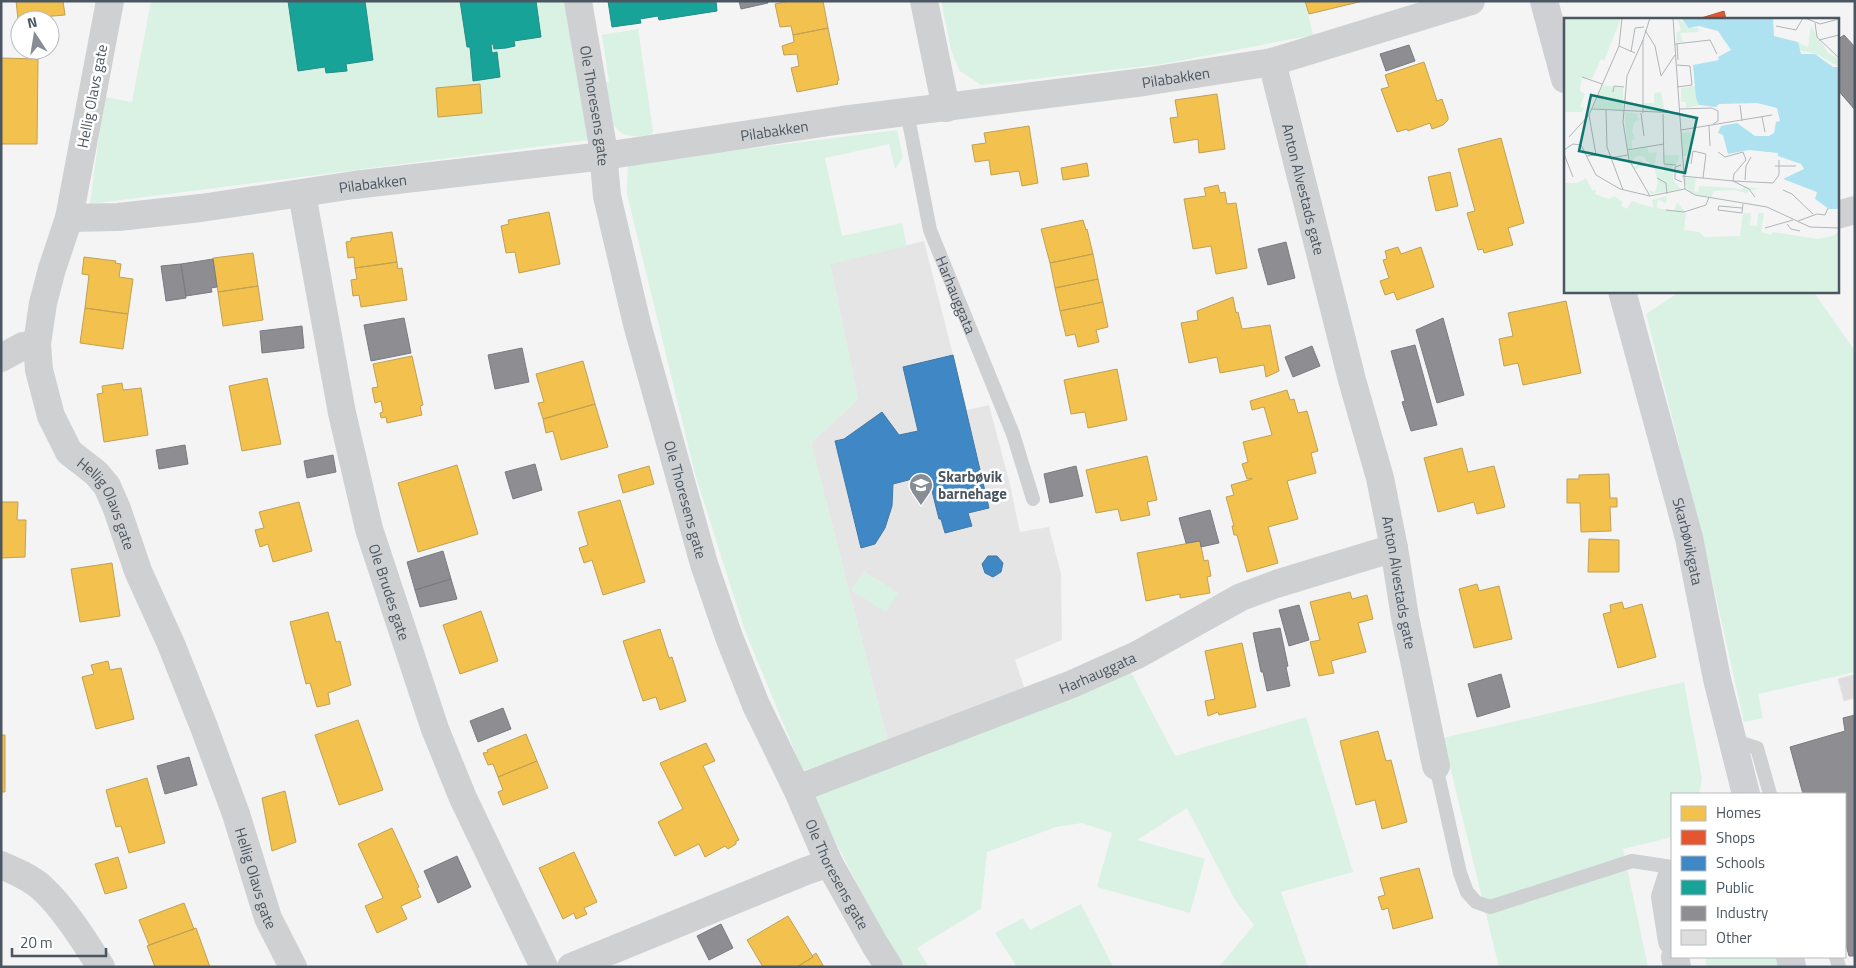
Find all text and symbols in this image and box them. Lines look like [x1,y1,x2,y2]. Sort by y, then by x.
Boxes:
north arrow [10,10,60,60]
text: N [25,11,39,33]
inset map [1564,18,1838,292]
street label: Hellig Olavs gate [71,42,113,150]
street label: Ole Thoresens gate [574,44,616,167]
street label: Pilabakken [1140,60,1211,94]
street label: Pilabakken [739,114,810,147]
street label: Anton Alvestads gate [1276,121,1332,257]
street label: Pilabakken [337,167,408,199]
street label: Harhauggata [930,252,983,337]
street label: Ole Thoresens gate [659,438,713,561]
street label: Hellig Olavs gate [72,451,141,553]
place label: Skarbøvik barnehage [938,465,1007,505]
school or university icon: Skarbøvik barnehage [908,472,934,506]
street label: Skarbøvikgata [1667,495,1710,588]
street label: Anton Alvestads gate [1376,514,1423,651]
street label: Ole Brudes gate [363,541,416,643]
street label: Harhauggata [1055,645,1140,700]
legend [1671,793,1846,958]
text: Homes [1716,801,1761,824]
street label: Ole Thoresens gate [800,815,876,934]
street label: Hellig Olavs gate [229,824,283,933]
text: Shops [1716,826,1755,849]
text: Schools [1716,851,1765,874]
text: Public [1716,876,1754,899]
text: Industry [1716,901,1768,924]
scale bar [12,926,106,958]
text: Other [1716,926,1752,949]
text: 20 m [20,931,53,954]

